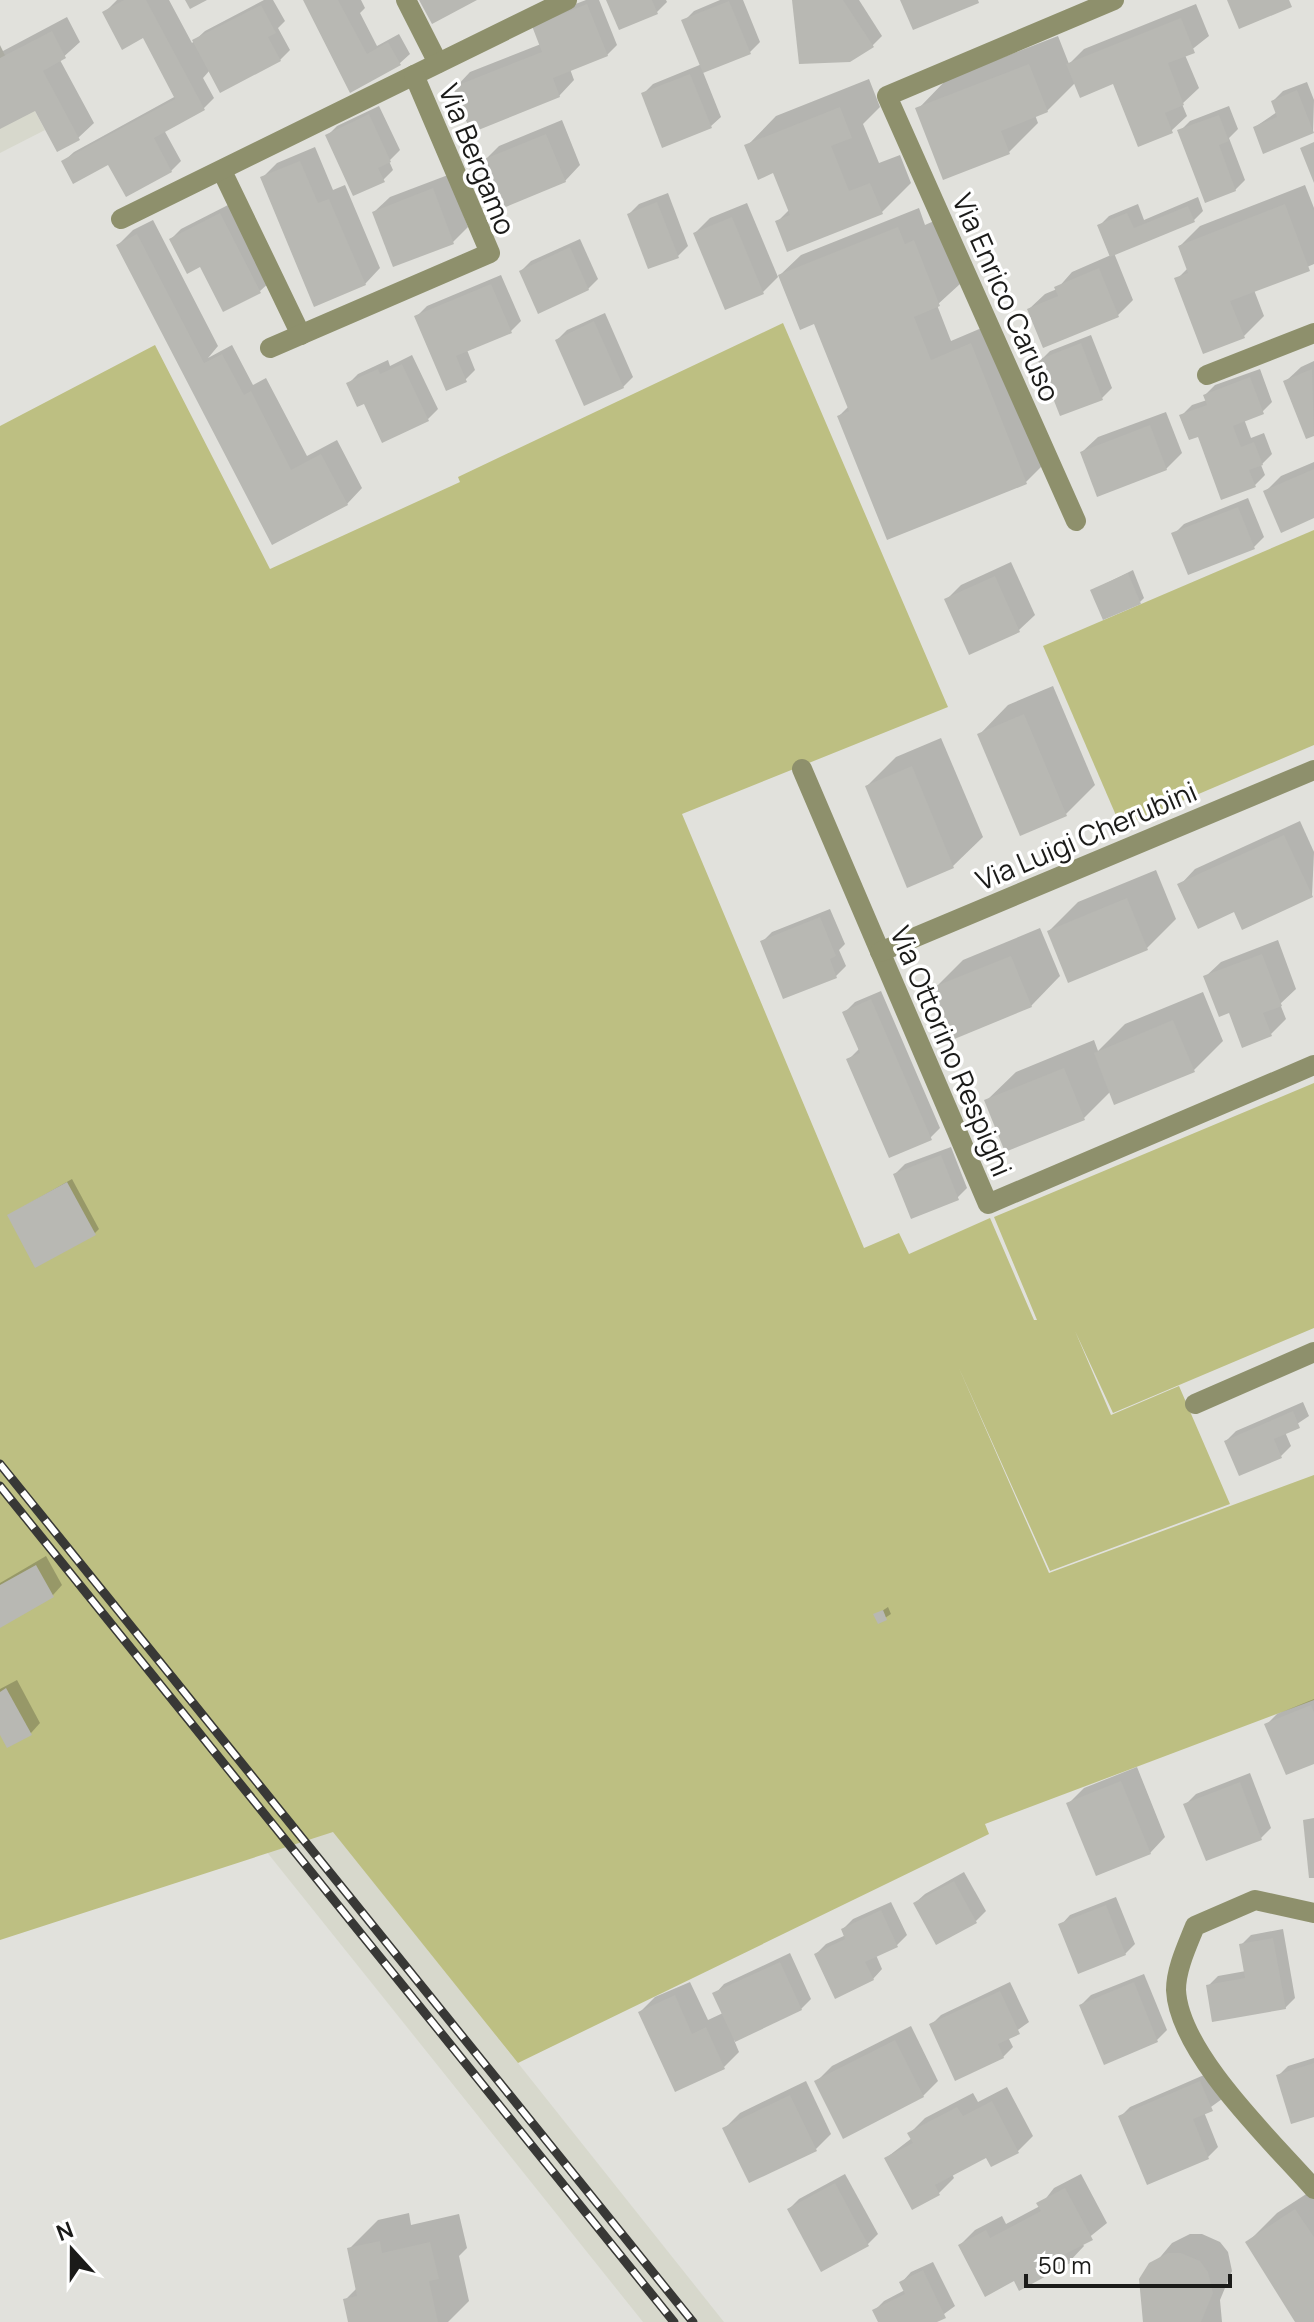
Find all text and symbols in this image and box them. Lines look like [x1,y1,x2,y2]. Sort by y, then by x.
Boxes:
street label: Via Bergamo [431,78,525,240]
street label: Via Enrico Caruso [944,187,1070,407]
street label: Via Luigi Cherubini [970,771,1202,899]
street label: Via Ottorino Respighi [882,920,1022,1182]
north arrow [32,2210,112,2290]
text: N [52,2214,78,2248]
scale bar [1026,2238,1230,2288]
text: 50 m [1038,2248,1092,2281]

